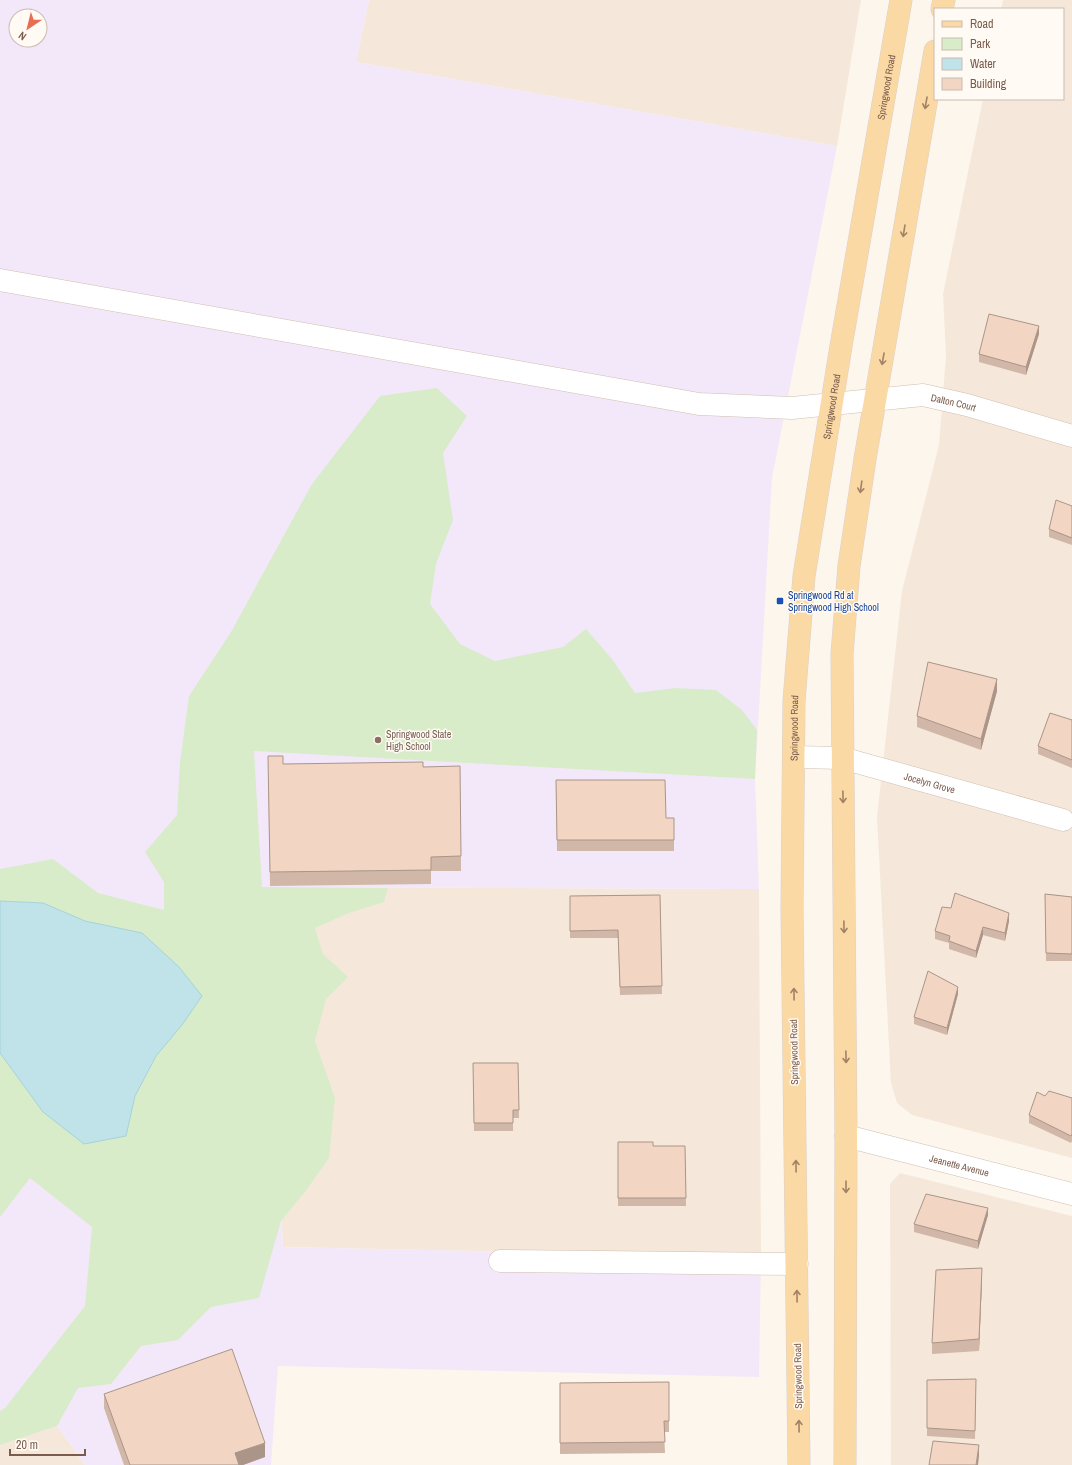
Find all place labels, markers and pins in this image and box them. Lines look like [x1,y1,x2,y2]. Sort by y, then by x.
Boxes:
place label: Springwood Rd at Springwood High School [788,589,879,614]
marker: Springwood Rd at Springwood High School [775,596,785,606]
place label: Springwood State High School [386,728,452,753]
marker: Springwood State High School [373,735,383,745]

